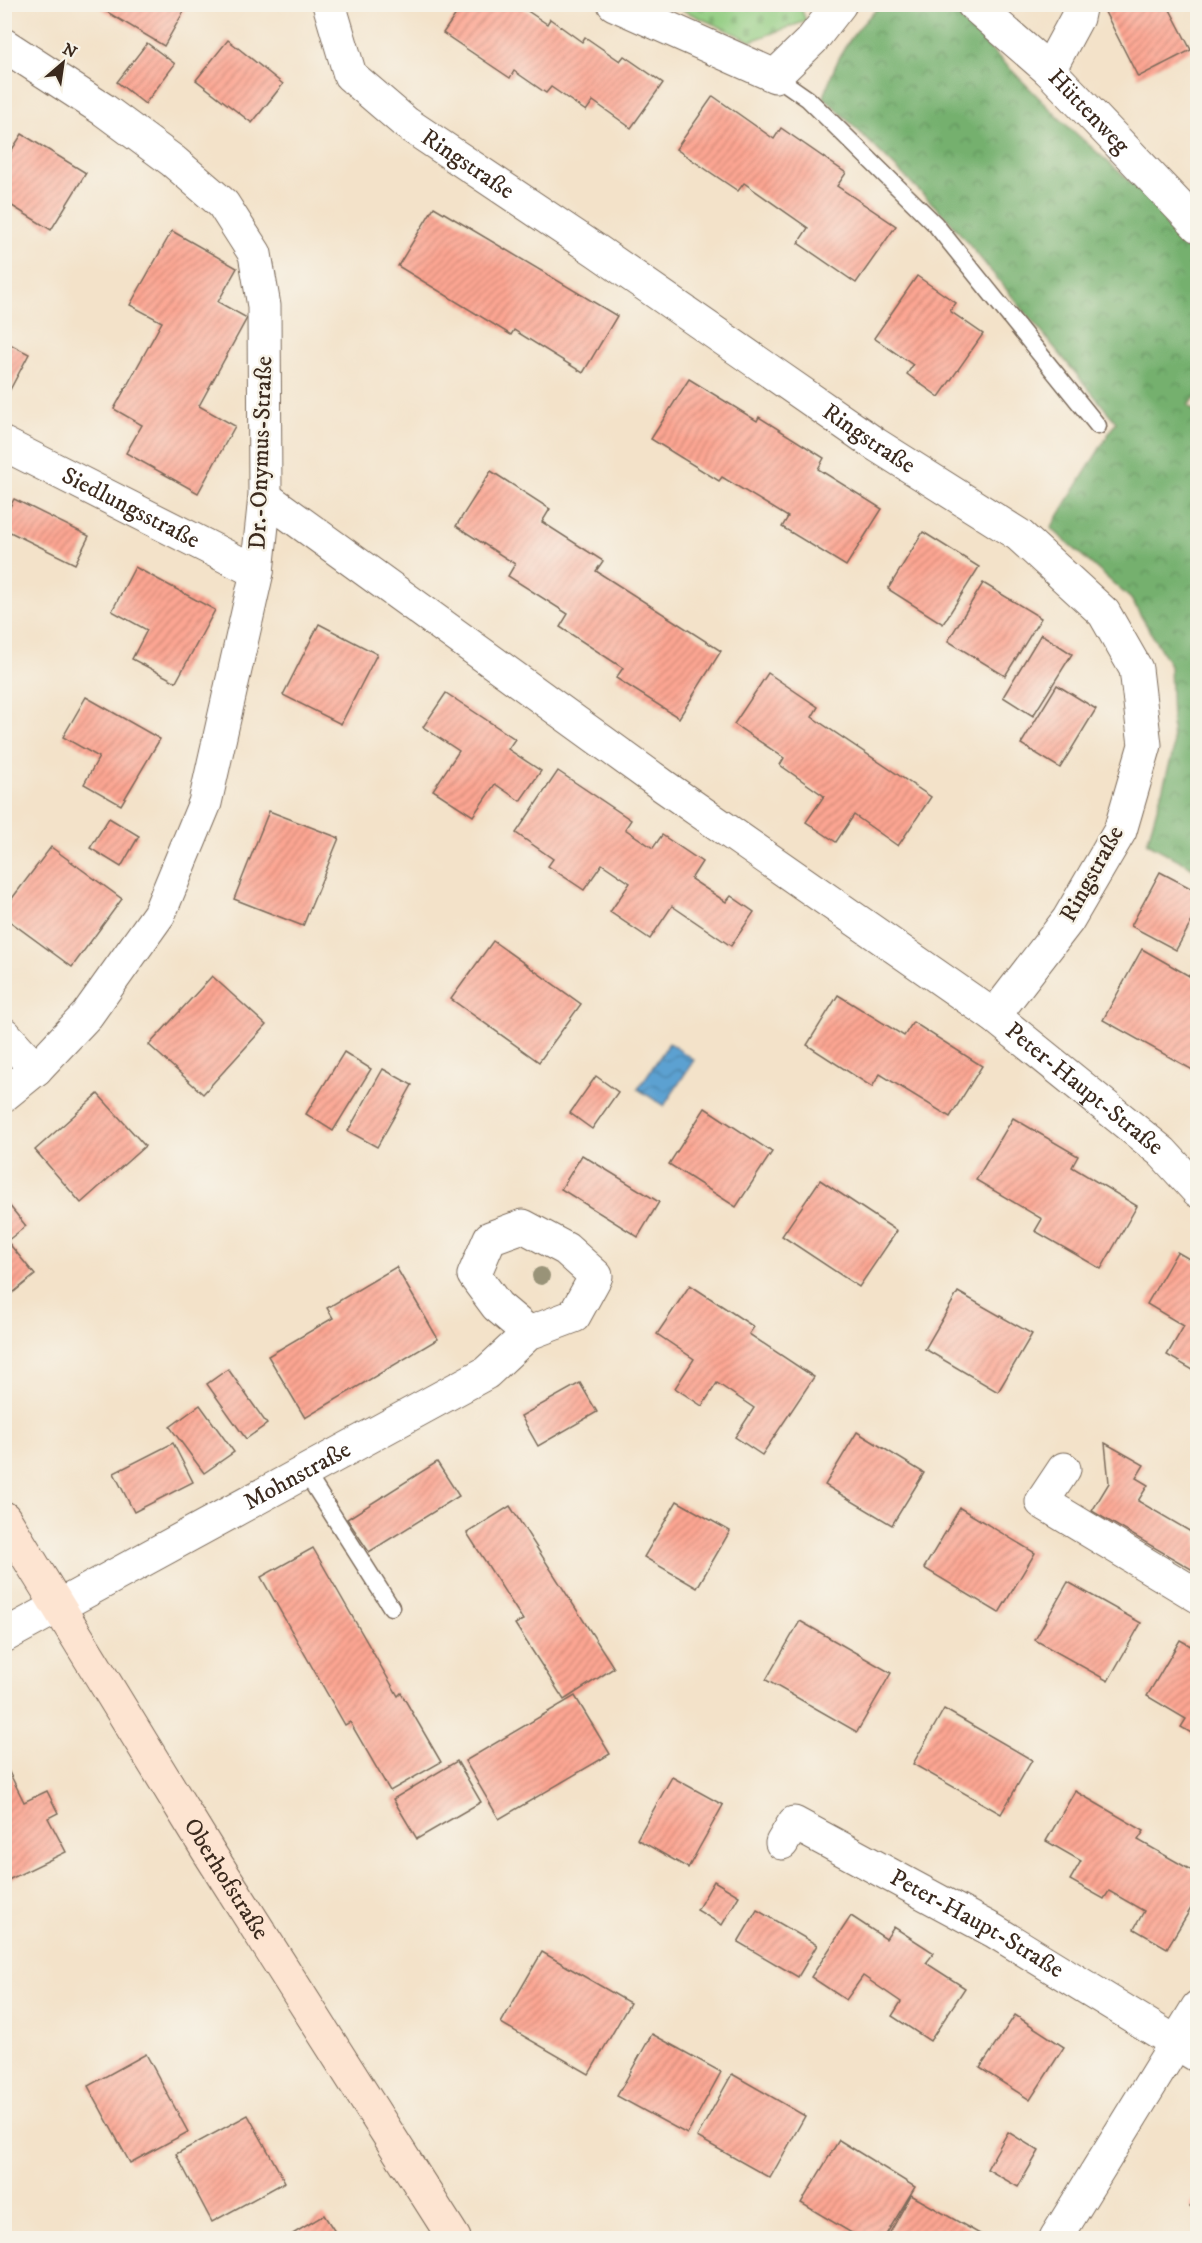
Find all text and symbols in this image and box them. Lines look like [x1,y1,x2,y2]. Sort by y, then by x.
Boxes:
north arrow [33,33,93,93]
text: N [59,39,80,63]
street label: Hüttenweg [1041,63,1136,160]
street label: Ringstraße [415,122,520,206]
street label: Dr.-Onymus-Straße [243,356,279,550]
street label: Ringstraße [816,397,921,481]
street label: Siedlungsstraße [57,461,205,556]
street label: Ringstraße [1053,820,1131,927]
street label: Peter-Haupt-Straße [999,1016,1170,1162]
street label: Mohnstraße [238,1435,356,1517]
street label: Oberhofstraße [177,1813,276,1946]
street label: Peter-Haupt-Straße [885,1863,1069,1985]

